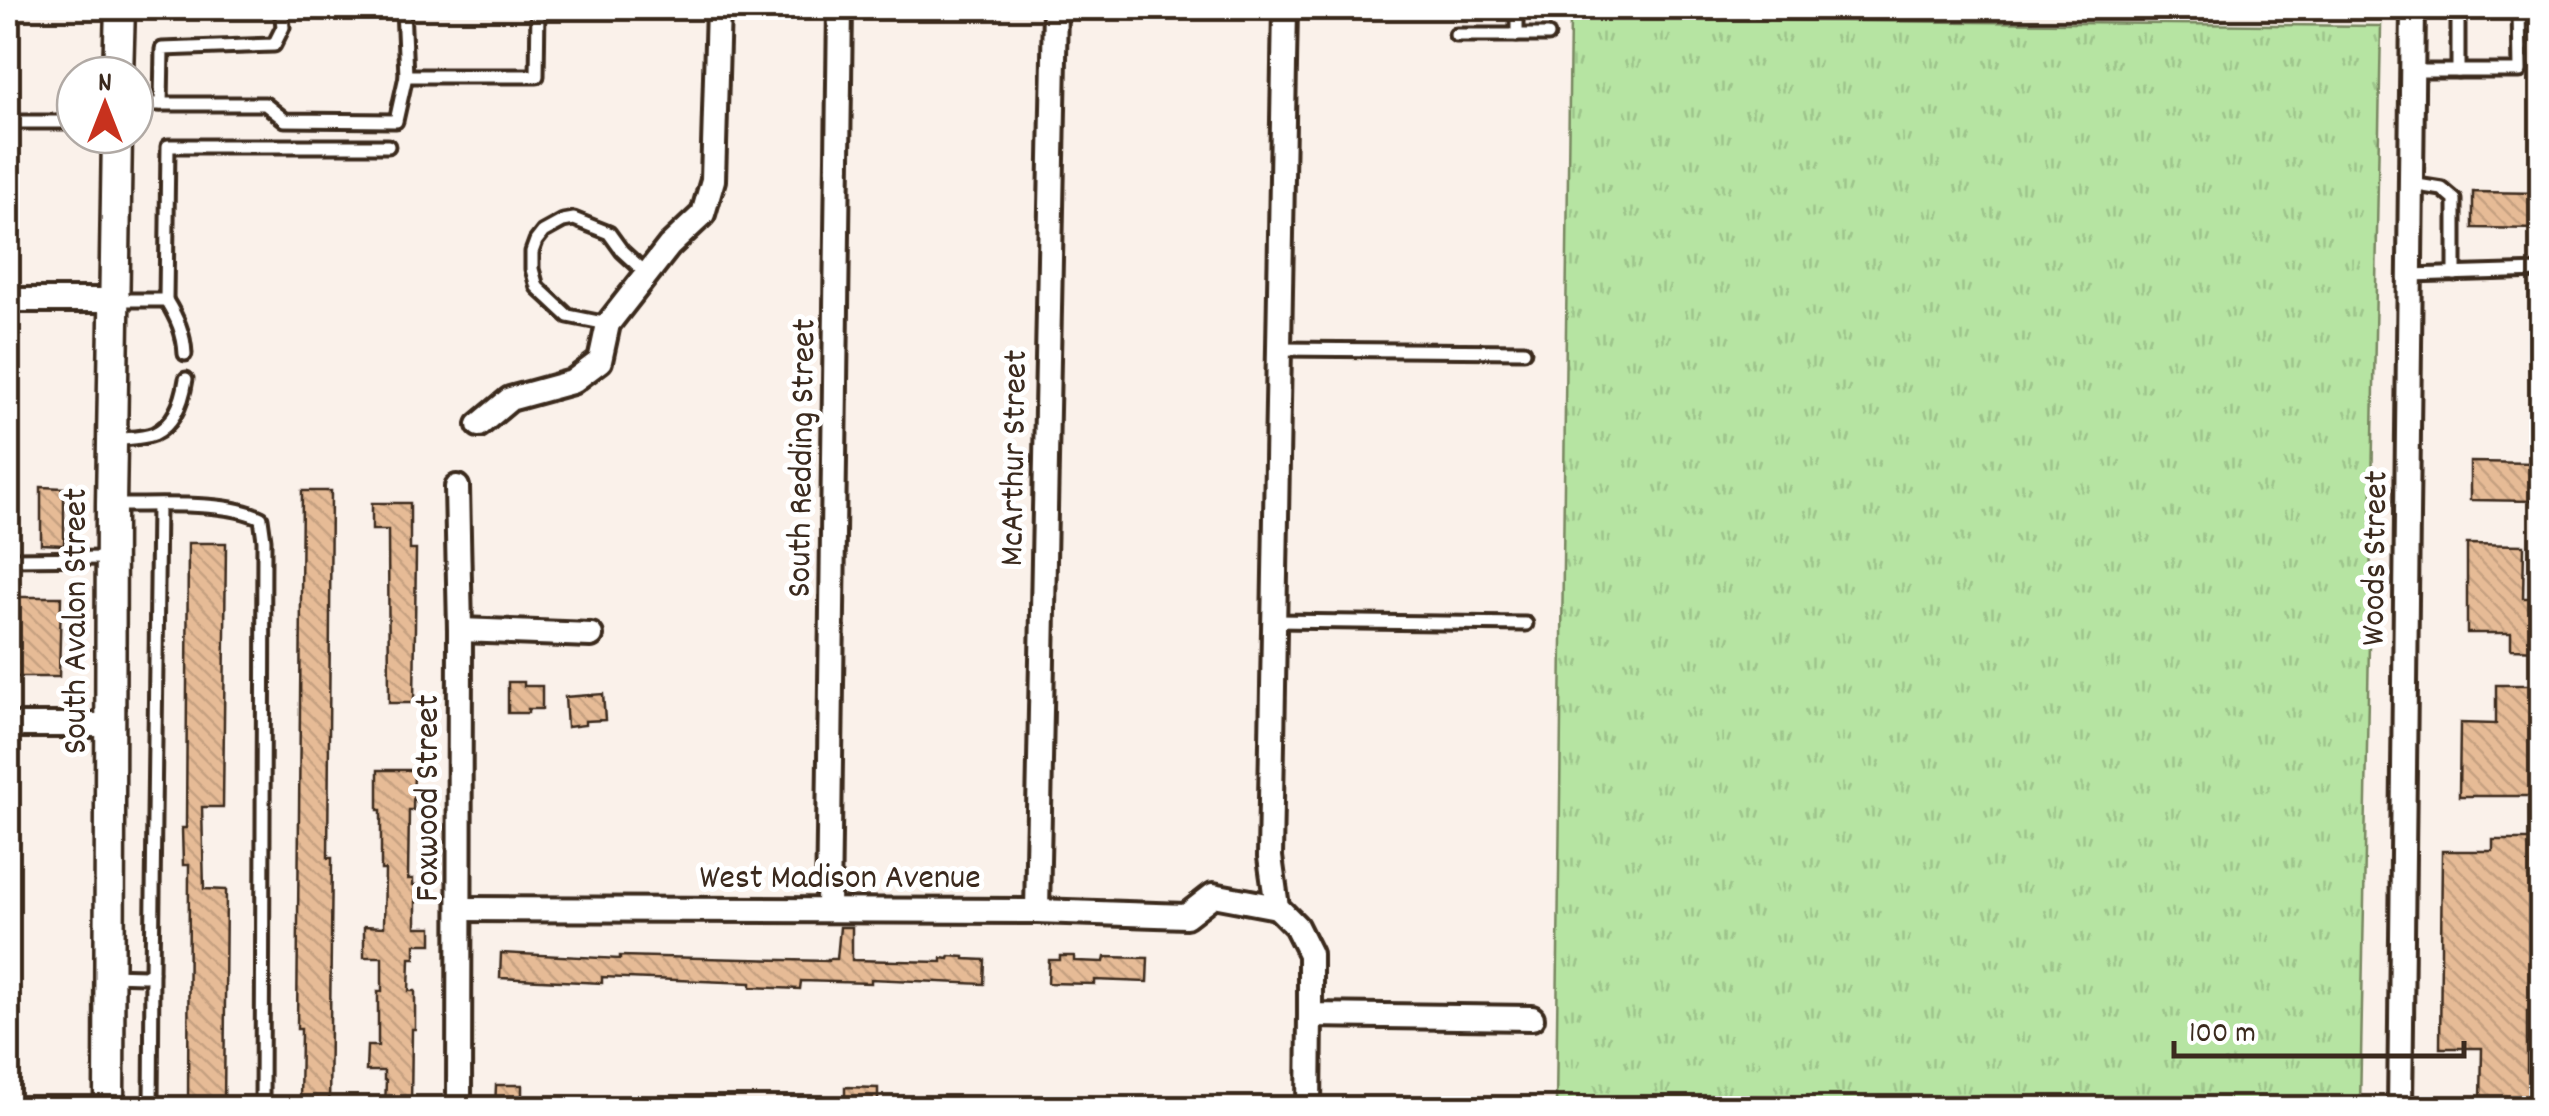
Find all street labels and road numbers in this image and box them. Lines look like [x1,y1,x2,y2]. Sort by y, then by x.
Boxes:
street label: South Redding Street [777,318,831,598]
street label: McArthur Street [989,349,1043,567]
street label: Woods Street [2350,470,2404,646]
street label: South Avalon Street [53,488,103,754]
street label: Foxwood Street [405,694,455,902]
street label: West Madison Avenue [699,855,981,905]

